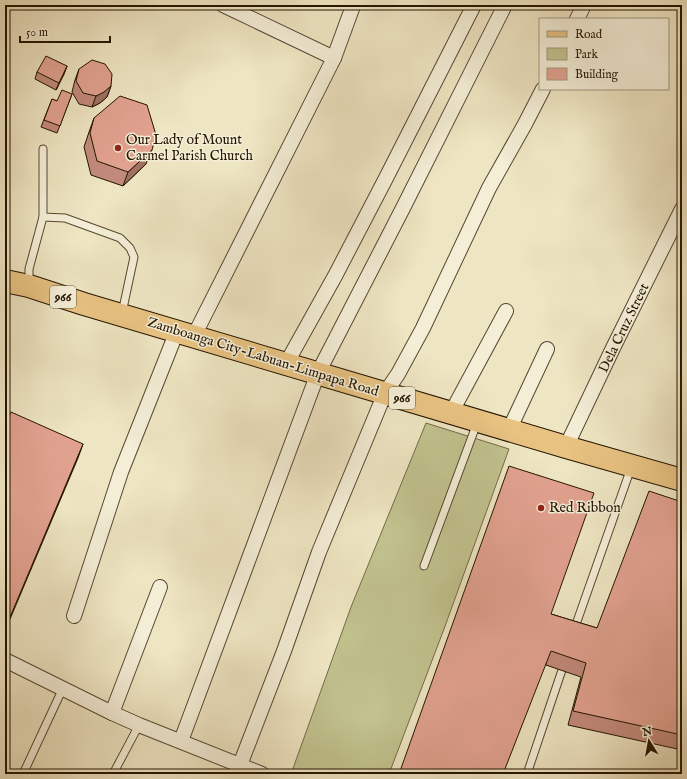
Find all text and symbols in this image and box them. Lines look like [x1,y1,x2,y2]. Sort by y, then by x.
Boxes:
scale bar [20,18,110,44]
legend [539,18,669,90]
text: 50 m [26,25,48,40]
text: Road [575,27,603,42]
text: Park [575,47,598,62]
text: Building [575,67,619,82]
place label: Our Lady of Mount Carmel Parish Church [126,131,253,165]
marker: Our Lady of Mount Carmel Parish Church [113,143,123,153]
street label: Dela Cruz Street [595,280,653,376]
road number: 966 [50,286,76,308]
street label: Zamboanga City-Labuan-Limpapa Road [145,313,381,401]
road number: 966 [389,387,415,409]
place label: Red Ribbon [549,499,621,517]
marker: Red Ribbon [536,503,546,513]
north arrow [629,721,669,761]
text: N [640,724,654,740]

